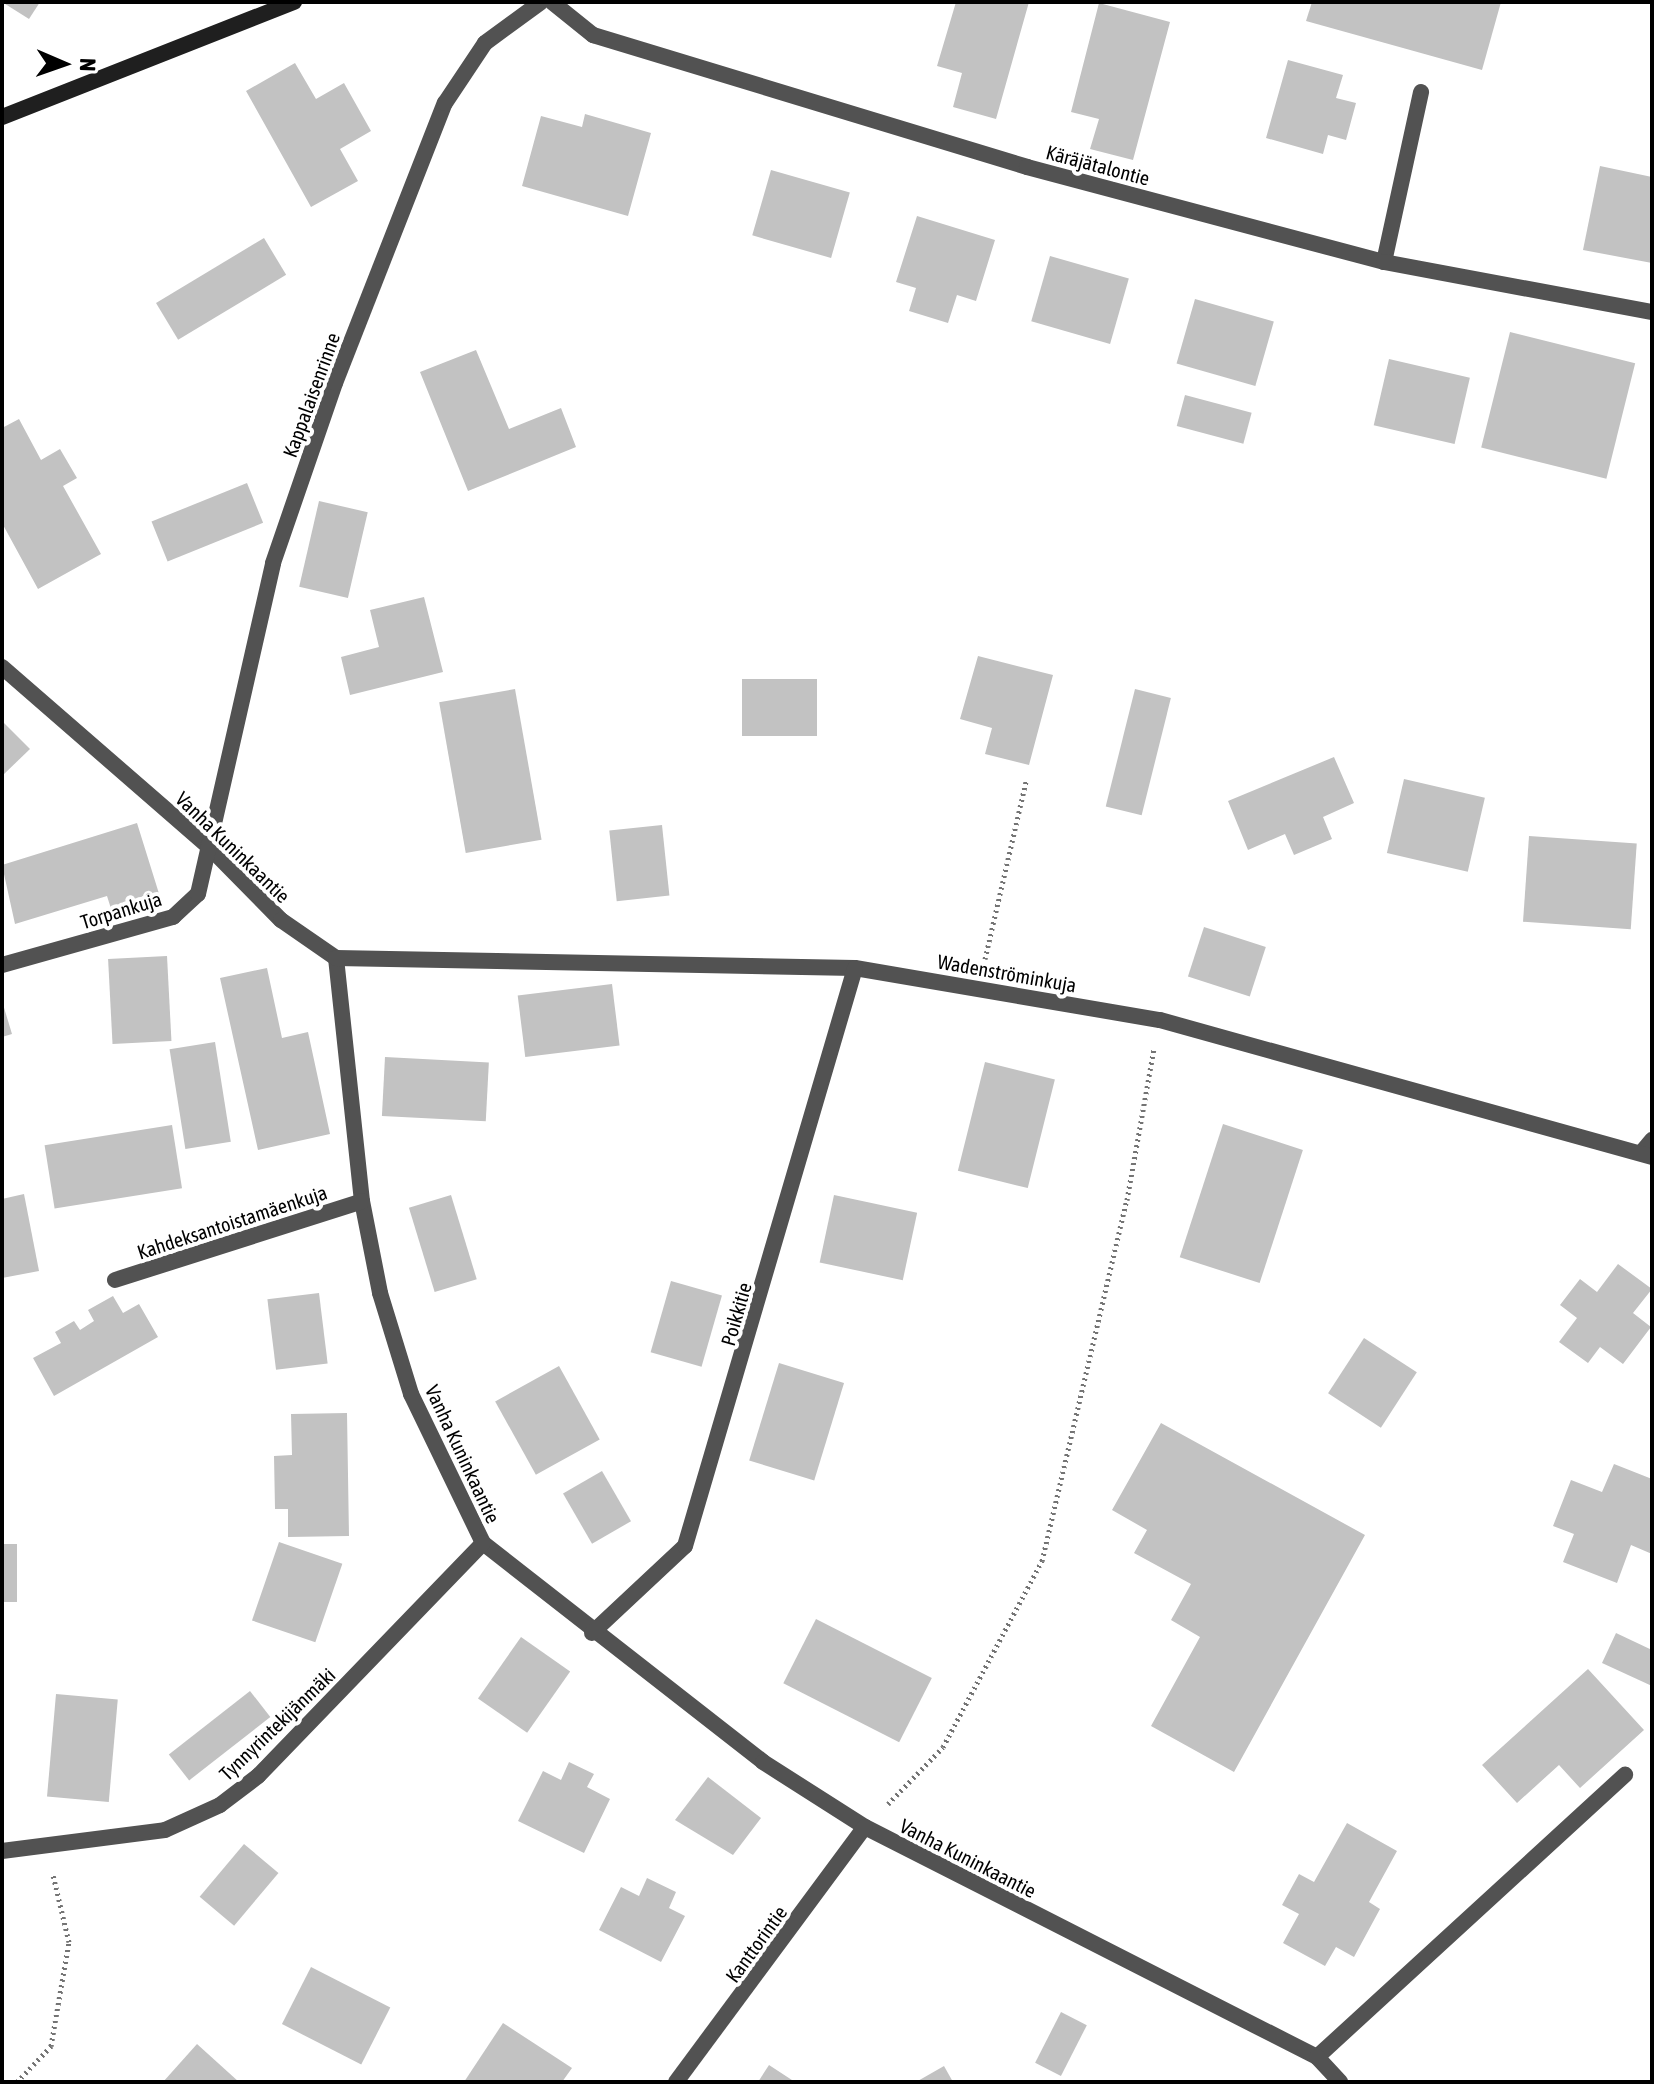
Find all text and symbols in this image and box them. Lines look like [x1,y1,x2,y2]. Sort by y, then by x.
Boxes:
north arrow [24,24,104,104]
text: N [75,58,101,72]
street label: Käräjätalontie [1044,140,1152,190]
street label: Kappalaisenrinne [277,329,345,461]
street label: Vanha Kuninkaantie [171,786,295,908]
street label: Torpankuja [77,886,165,934]
street label: Wadenströminkuja [936,949,1078,997]
street label: Kahdeksantoistamäenkuja [134,1180,330,1264]
street label: Poikkitie [716,1280,756,1348]
street label: Vanha Kuninkaantie [420,1381,506,1527]
street label: Tynnyrintekijänmäki [214,1663,340,1785]
street label: Vanha Kuninkaantie [896,1813,1040,1903]
street label: Kanttorintie [720,1901,792,1987]

